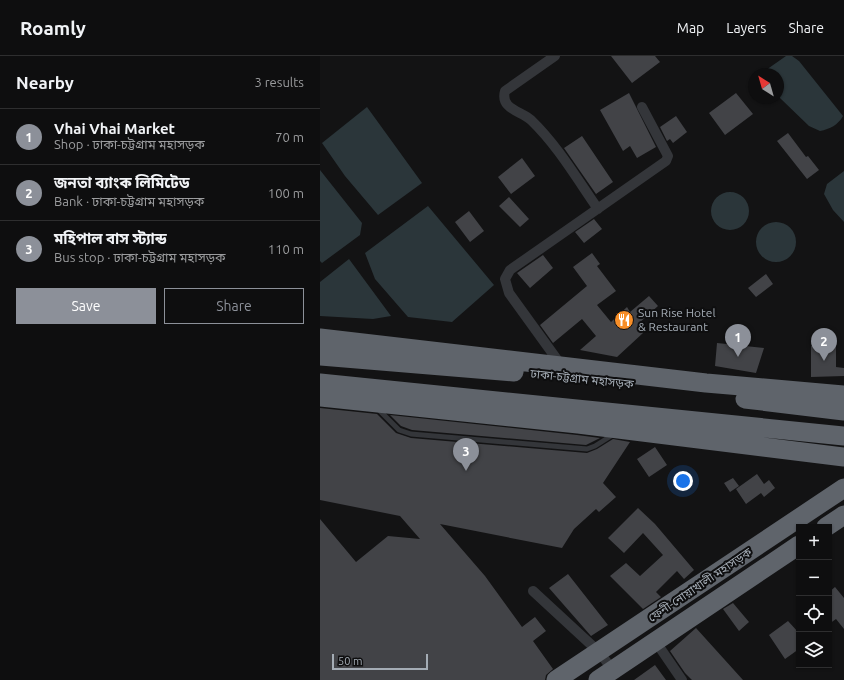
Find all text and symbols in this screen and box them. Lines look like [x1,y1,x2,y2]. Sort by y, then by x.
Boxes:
text: Roamly [20,17,86,39]
text: Map [677,20,704,36]
text: Layers [726,20,766,36]
text: Share [788,20,824,36]
north arrow [748,68,784,104]
text: Nearby [16,73,74,92]
text: 3 results [254,75,304,89]
text: Vhai Vhai Market [54,120,175,137]
text: 1 [25,130,33,144]
text: 70 m [275,130,304,144]
text: Shop · ঢাকা-চট্টগ্রাম মহাসড়ক [54,137,205,151]
text: জনতা ব্যাংক লিমিটেড [54,174,190,191]
text: 2 [25,186,33,200]
text: 100 m [268,186,304,200]
text: Bank · ঢাকা-চট্টগ্রাম মহাসড়ক [54,194,204,208]
text: মহিপাল বাস স্ট্যান্ড [54,230,167,247]
text: 3 [25,242,33,256]
text: 110 m [268,242,304,256]
text: Bus stop · ঢাকা-চট্টগ্রাম মহাসড়ক [54,250,226,264]
button: Save [16,288,156,324]
button: Share [164,288,304,324]
place label: Sun Rise Hotel & Restaurant [638,306,716,333]
restaurant icon: Sun Rise Hotel & Restaurant [613,309,635,331]
pin: 1 [725,324,751,357]
pin: 2 [811,328,837,361]
street label: ঢাকা-চট্টগ্রাম মহাসড়ক [529,366,635,391]
pin: 3 [453,438,479,471]
your location [673,471,693,491]
map controls [796,524,832,668]
button: + [796,524,832,560]
street label: ফেনী-নোয়াখালী মহাসড়ক [645,544,755,625]
button: − [796,560,832,596]
button: locate [796,596,832,632]
button: layers [796,632,832,668]
scale bar [332,652,428,671]
text: 50 m [338,655,362,667]

